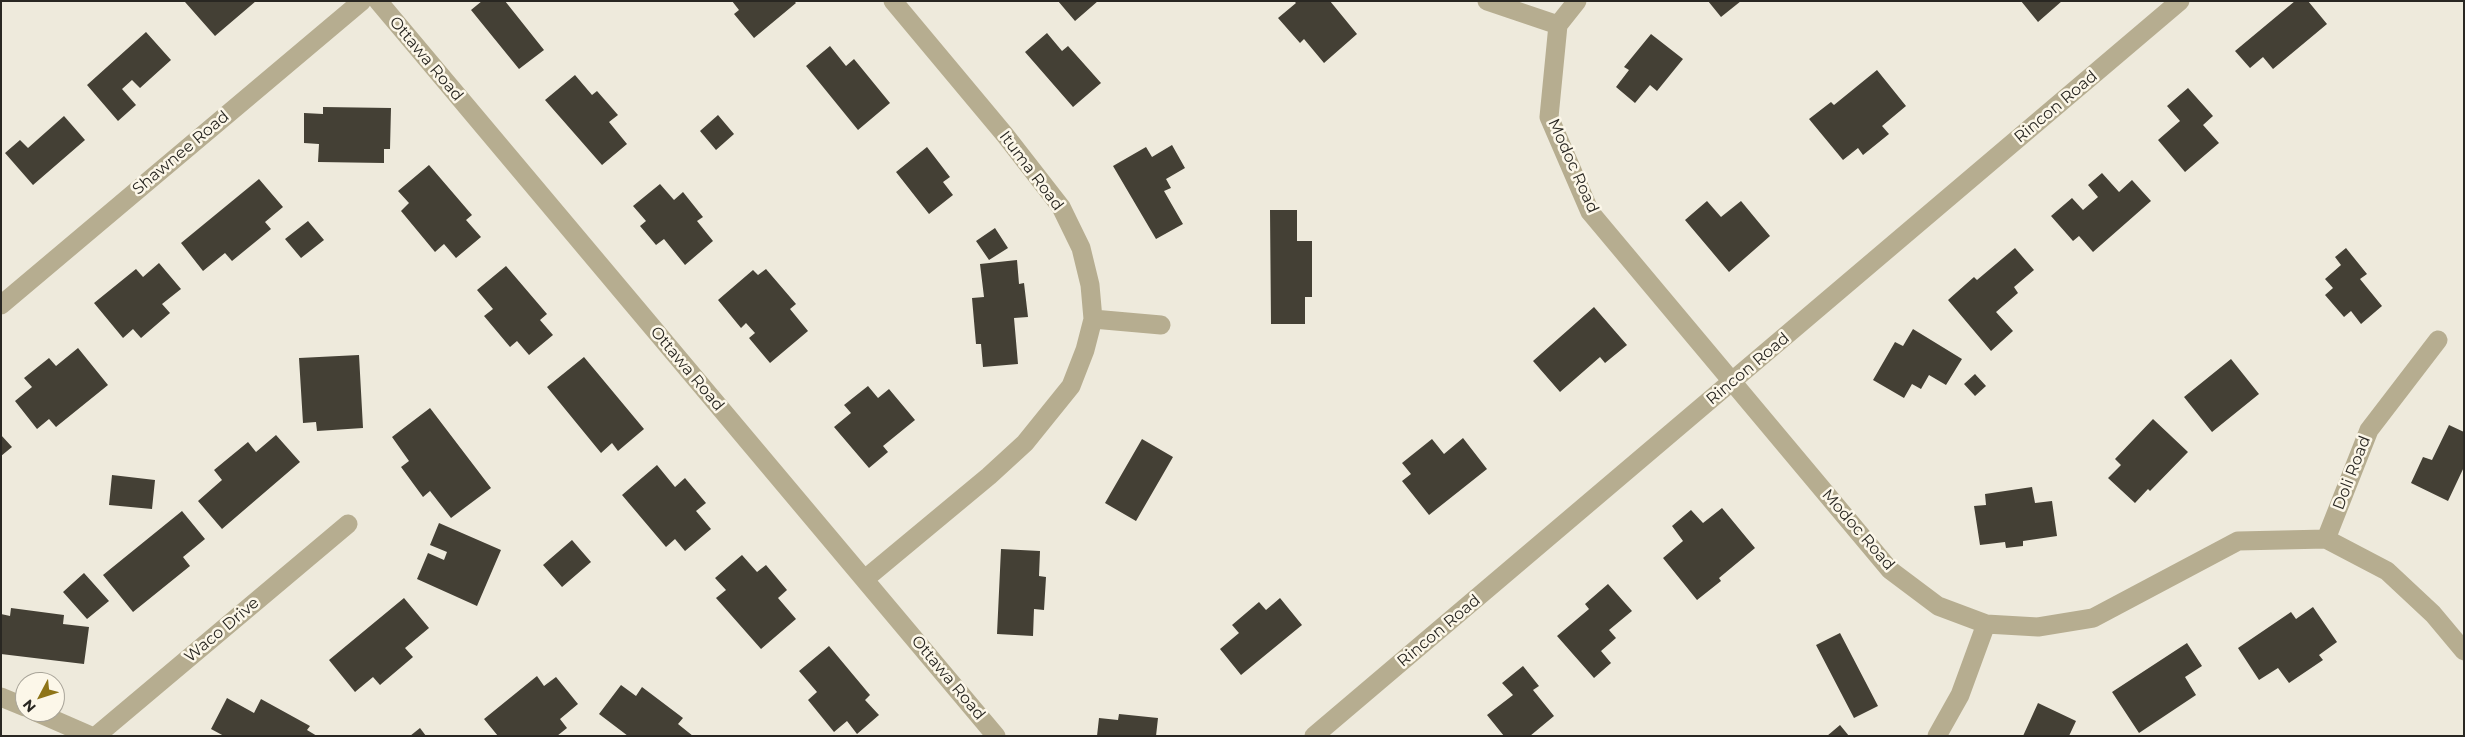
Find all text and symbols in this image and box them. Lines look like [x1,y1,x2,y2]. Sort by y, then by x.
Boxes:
street label: Ottawa Road [385,13,467,105]
street label: Rincon Road [2011,67,2101,147]
street label: Shawnee Road [129,107,233,199]
street label: Modoc Road [1544,116,1602,216]
street label: Ituma Road [995,127,1067,215]
street label: Ottawa Road [646,323,728,415]
street label: Rincon Road [1703,329,1793,409]
street label: Doli Road [2329,433,2375,513]
street label: Modoc Road [1818,486,1898,574]
street label: Rincon Road [1394,591,1484,671]
street label: Waco Drive [181,593,263,667]
street label: Ottawa Road [907,632,989,724]
north arrow [15,672,65,722]
text: N [19,696,40,716]

